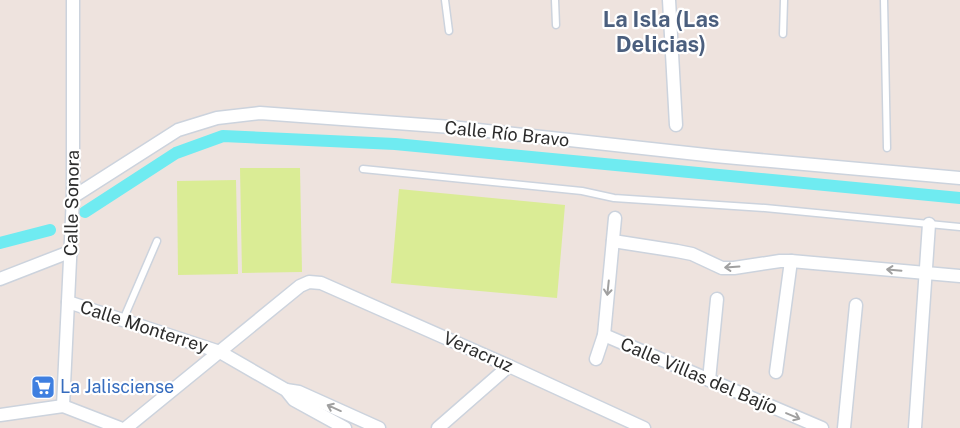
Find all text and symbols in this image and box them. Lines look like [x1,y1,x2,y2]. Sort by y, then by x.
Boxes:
district label: La Isla (Las Delicias) [603,6,719,57]
street label: Calle Río Bravo [444,117,570,150]
street label: Calle Sonora [60,150,83,256]
one-way arrow [725,263,741,272]
one-way arrow [886,265,902,275]
one-way arrow [603,280,613,296]
street label: Calle Monterrey [77,296,211,357]
street label: Veracruz [440,327,516,376]
street label: Calle Villas del Bajío [617,333,781,418]
supermarket icon: La Jalisciense [30,374,56,400]
place label: La Jalisciense [60,376,174,397]
one-way arrow [327,403,342,413]
one-way arrow [785,412,800,421]

